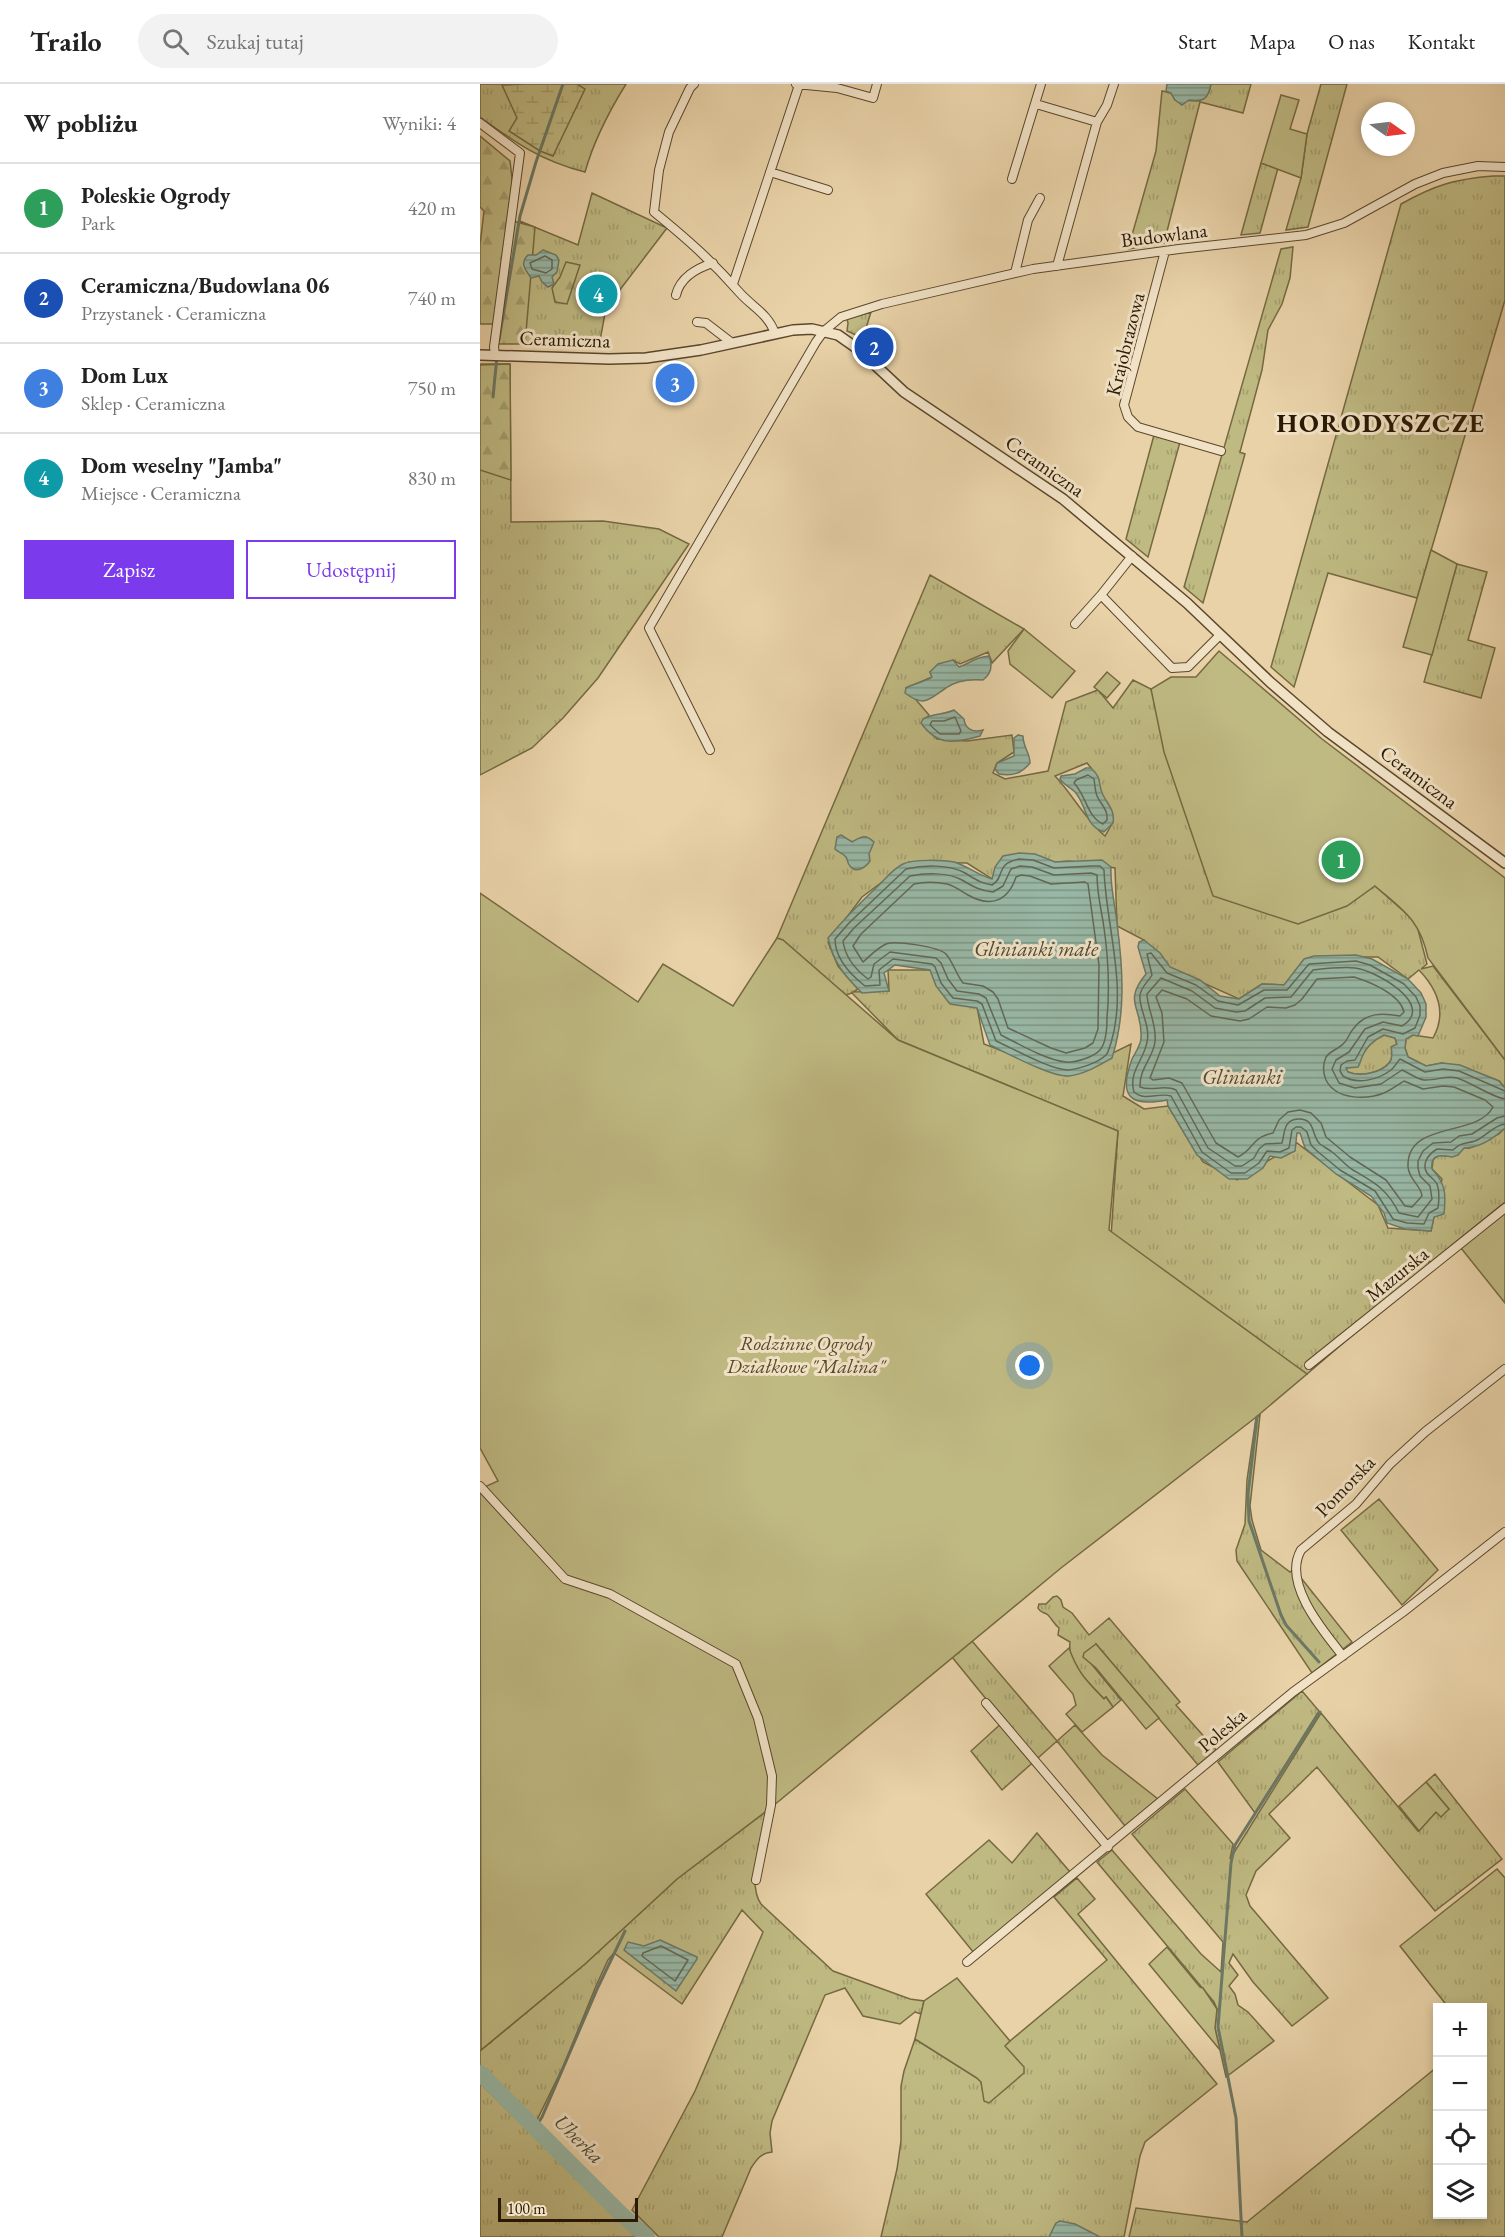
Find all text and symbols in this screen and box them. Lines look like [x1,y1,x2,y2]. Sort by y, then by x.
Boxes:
search box [138,14,558,68]
text: Trailo [30,23,102,59]
icon: search [159,25,192,58]
text: Szukaj tutaj [207,27,304,56]
text: Start [1178,28,1217,55]
text: Mapa [1250,28,1295,55]
text: O nas [1328,28,1375,55]
text: Kontakt [1408,28,1475,55]
north arrow [1361,102,1415,156]
text: W pobliżu [24,106,138,140]
text: Wyniki: 4 [383,110,456,136]
text: Poleskie Ogrody [81,181,230,210]
text: 1 [38,195,49,221]
text: 420 m [408,195,456,221]
text: Park [81,210,115,236]
street label: Budowlana [1119,217,1209,253]
text: Ceramiczna/Budowlana 06 [81,271,329,300]
pin: 4 [578,272,618,316]
text: 2 [38,285,49,311]
text: 740 m [408,285,456,311]
street label: Krajobrazowa [1100,290,1150,398]
text: Przystanek · Ceramiczna [81,300,266,326]
street label: Ceramiczna [519,324,611,354]
pin: 2 [854,324,894,370]
pin: 3 [656,360,694,406]
text: Dom Lux [81,361,168,390]
text: 3 [38,375,49,401]
text: 750 m [408,375,456,401]
text: Sklep · Ceramiczna [81,390,226,416]
district label: HORODYSZCZE [1277,406,1485,440]
street label: Ceramiczna [1000,429,1090,503]
text: Dom weselny "Jamba" [81,451,282,480]
text: 4 [38,465,49,491]
text: 830 m [408,465,456,491]
text: Miejsce · Ceramiczna [81,480,241,506]
button: Zapisz [24,540,234,599]
button: Udostępnij [246,540,456,599]
street label: Ceramiczna [1375,739,1463,815]
pin: 1 [1322,838,1360,882]
water label: Glinianki małe [974,935,1099,962]
water label: Glinianki [1202,1063,1283,1090]
street label: Mazurska [1360,1241,1434,1307]
park label: Rodzinne Ogrody Działkowe "Malina" [726,1330,888,1379]
your location [1015,1351,1044,1380]
street label: Pomorska [1309,1450,1381,1522]
street label: Poleska [1192,1702,1252,1758]
map controls [1433,2003,1487,2219]
button: + [1433,2003,1487,2057]
button: − [1433,2057,1487,2111]
water label: Uherka [549,2108,610,2169]
button: locate [1433,2111,1487,2165]
button: layers [1433,2165,1487,2219]
scale bar [498,2195,638,2222]
text: 100 m [507,2198,546,2219]

